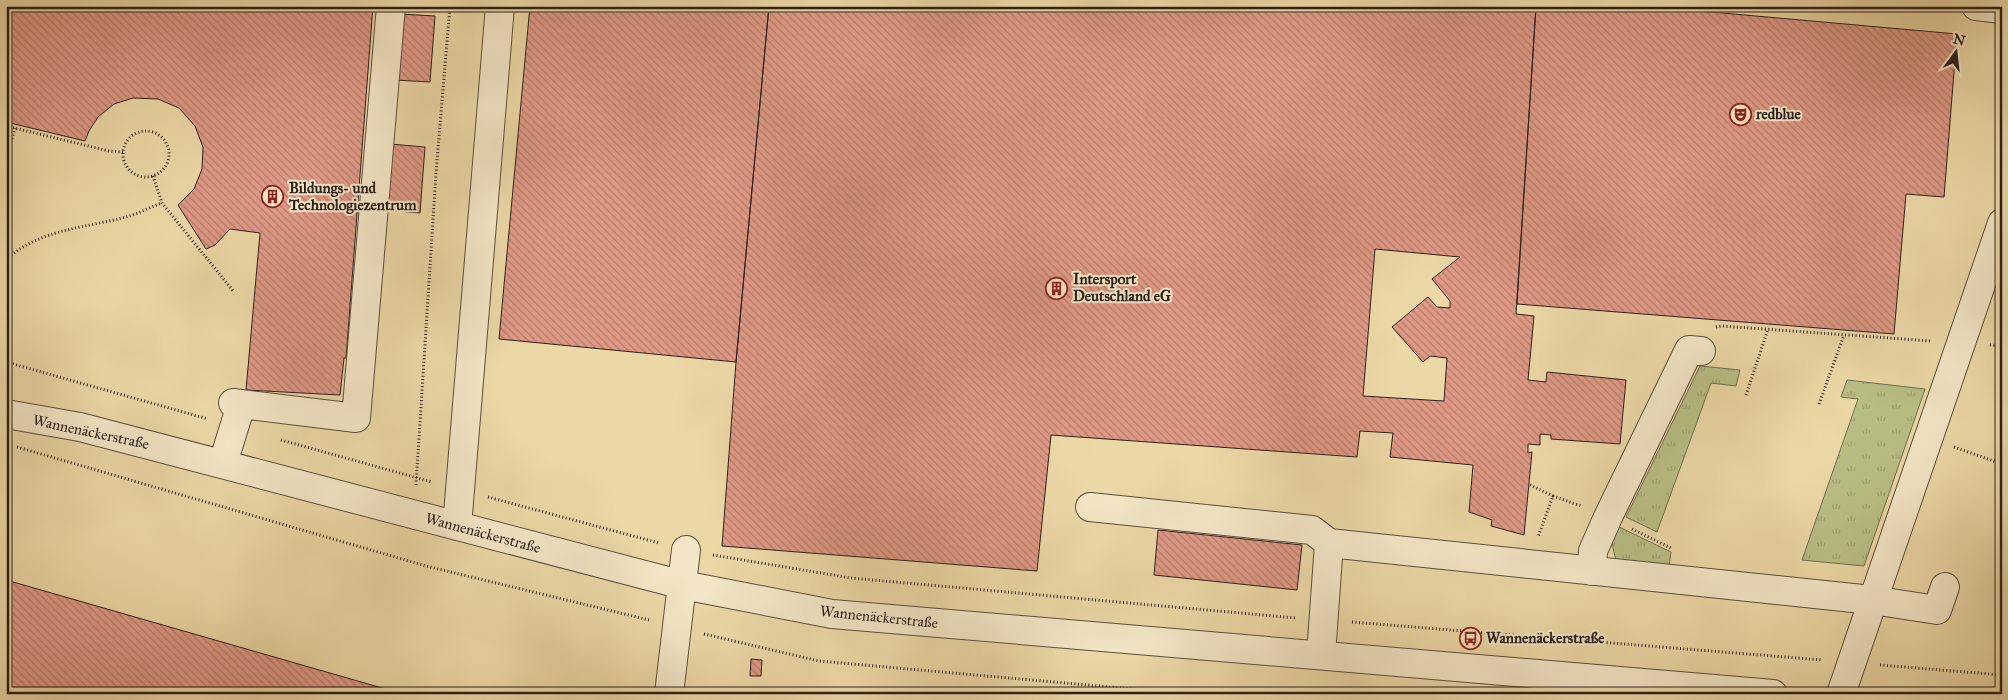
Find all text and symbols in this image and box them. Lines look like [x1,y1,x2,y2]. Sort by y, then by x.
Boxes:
north arrow [1930,28,1980,78]
text: N [1951,30,1967,50]
theatre icon: redblue [1728,102,1752,126]
place label: redblue [1755,105,1801,123]
place label: Bildungs- und Technologiezentrum [288,179,417,215]
building icon: Bildungs- und Technologiezentrum [261,185,285,209]
place label: Intersport Deutschland eG [1073,270,1171,305]
building icon: Intersport Deutschland eG [1045,276,1069,300]
street label: Wannenäckerstraße [31,411,151,453]
street label: Wannenäckerstraße [423,509,543,557]
street label: Wannenäckerstraße [819,602,939,632]
bus stop icon: Wannenäckerstraße [1458,626,1482,650]
place label: Wannenäckerstraße [1486,629,1605,647]

